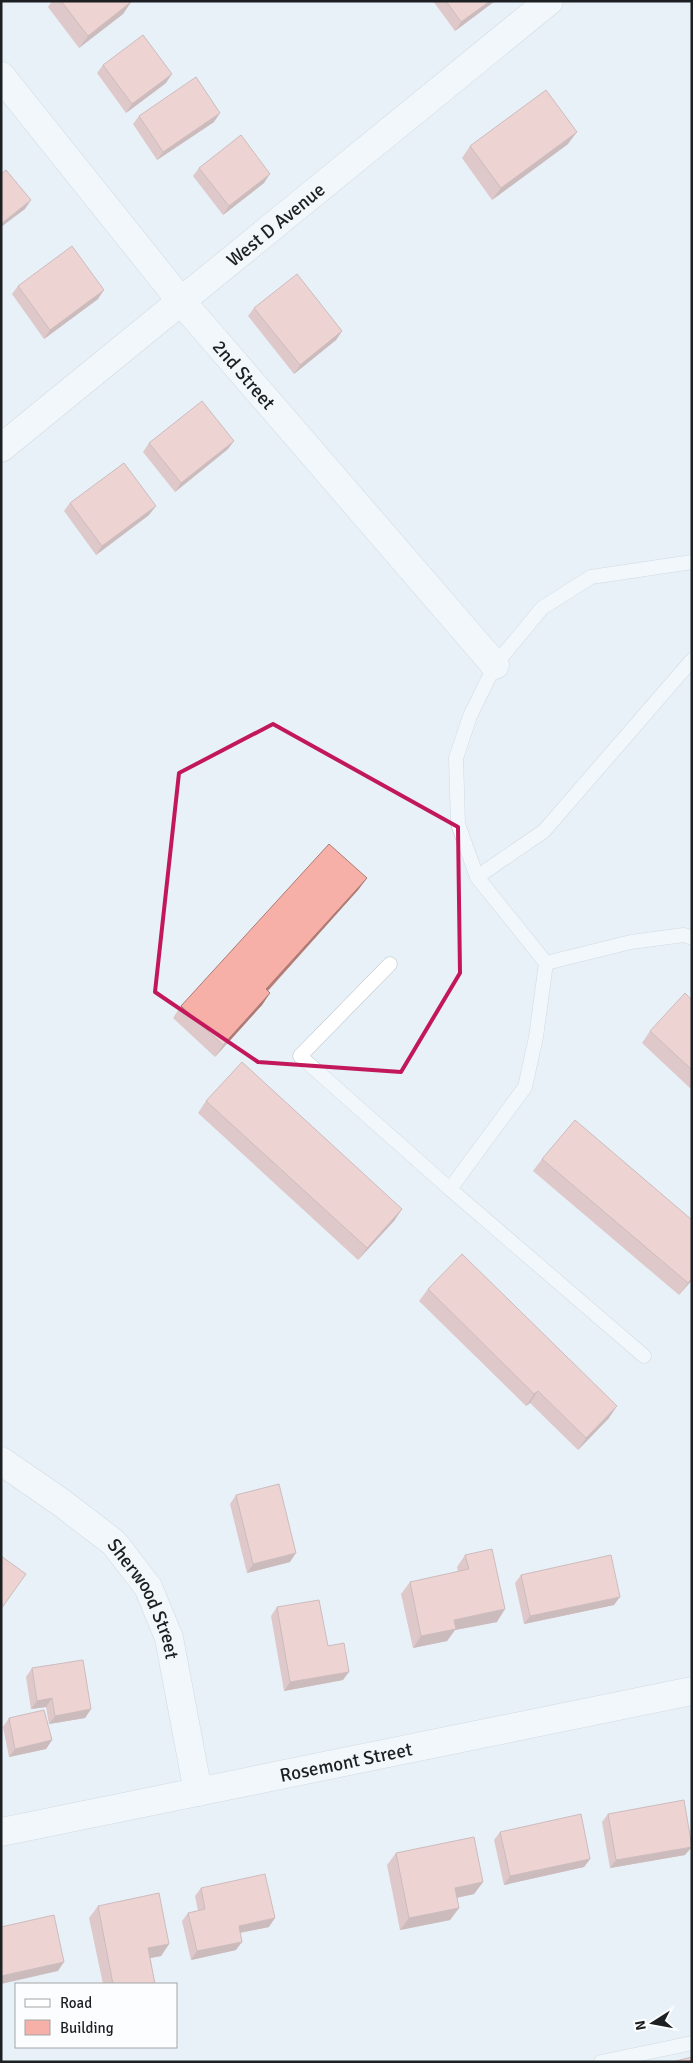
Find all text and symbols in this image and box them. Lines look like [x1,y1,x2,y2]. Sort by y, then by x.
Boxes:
street label: West D Avenue [222,178,330,272]
street label: 2nd Street [207,335,280,415]
street label: Sherwood Street [102,1534,184,1661]
street label: Rosemont Street [278,1737,415,1788]
legend [15,1983,178,2048]
text: Road [60,1994,92,2012]
north arrow [628,1998,678,2048]
text: Building [60,2019,114,2037]
text: N [631,2019,650,2032]

